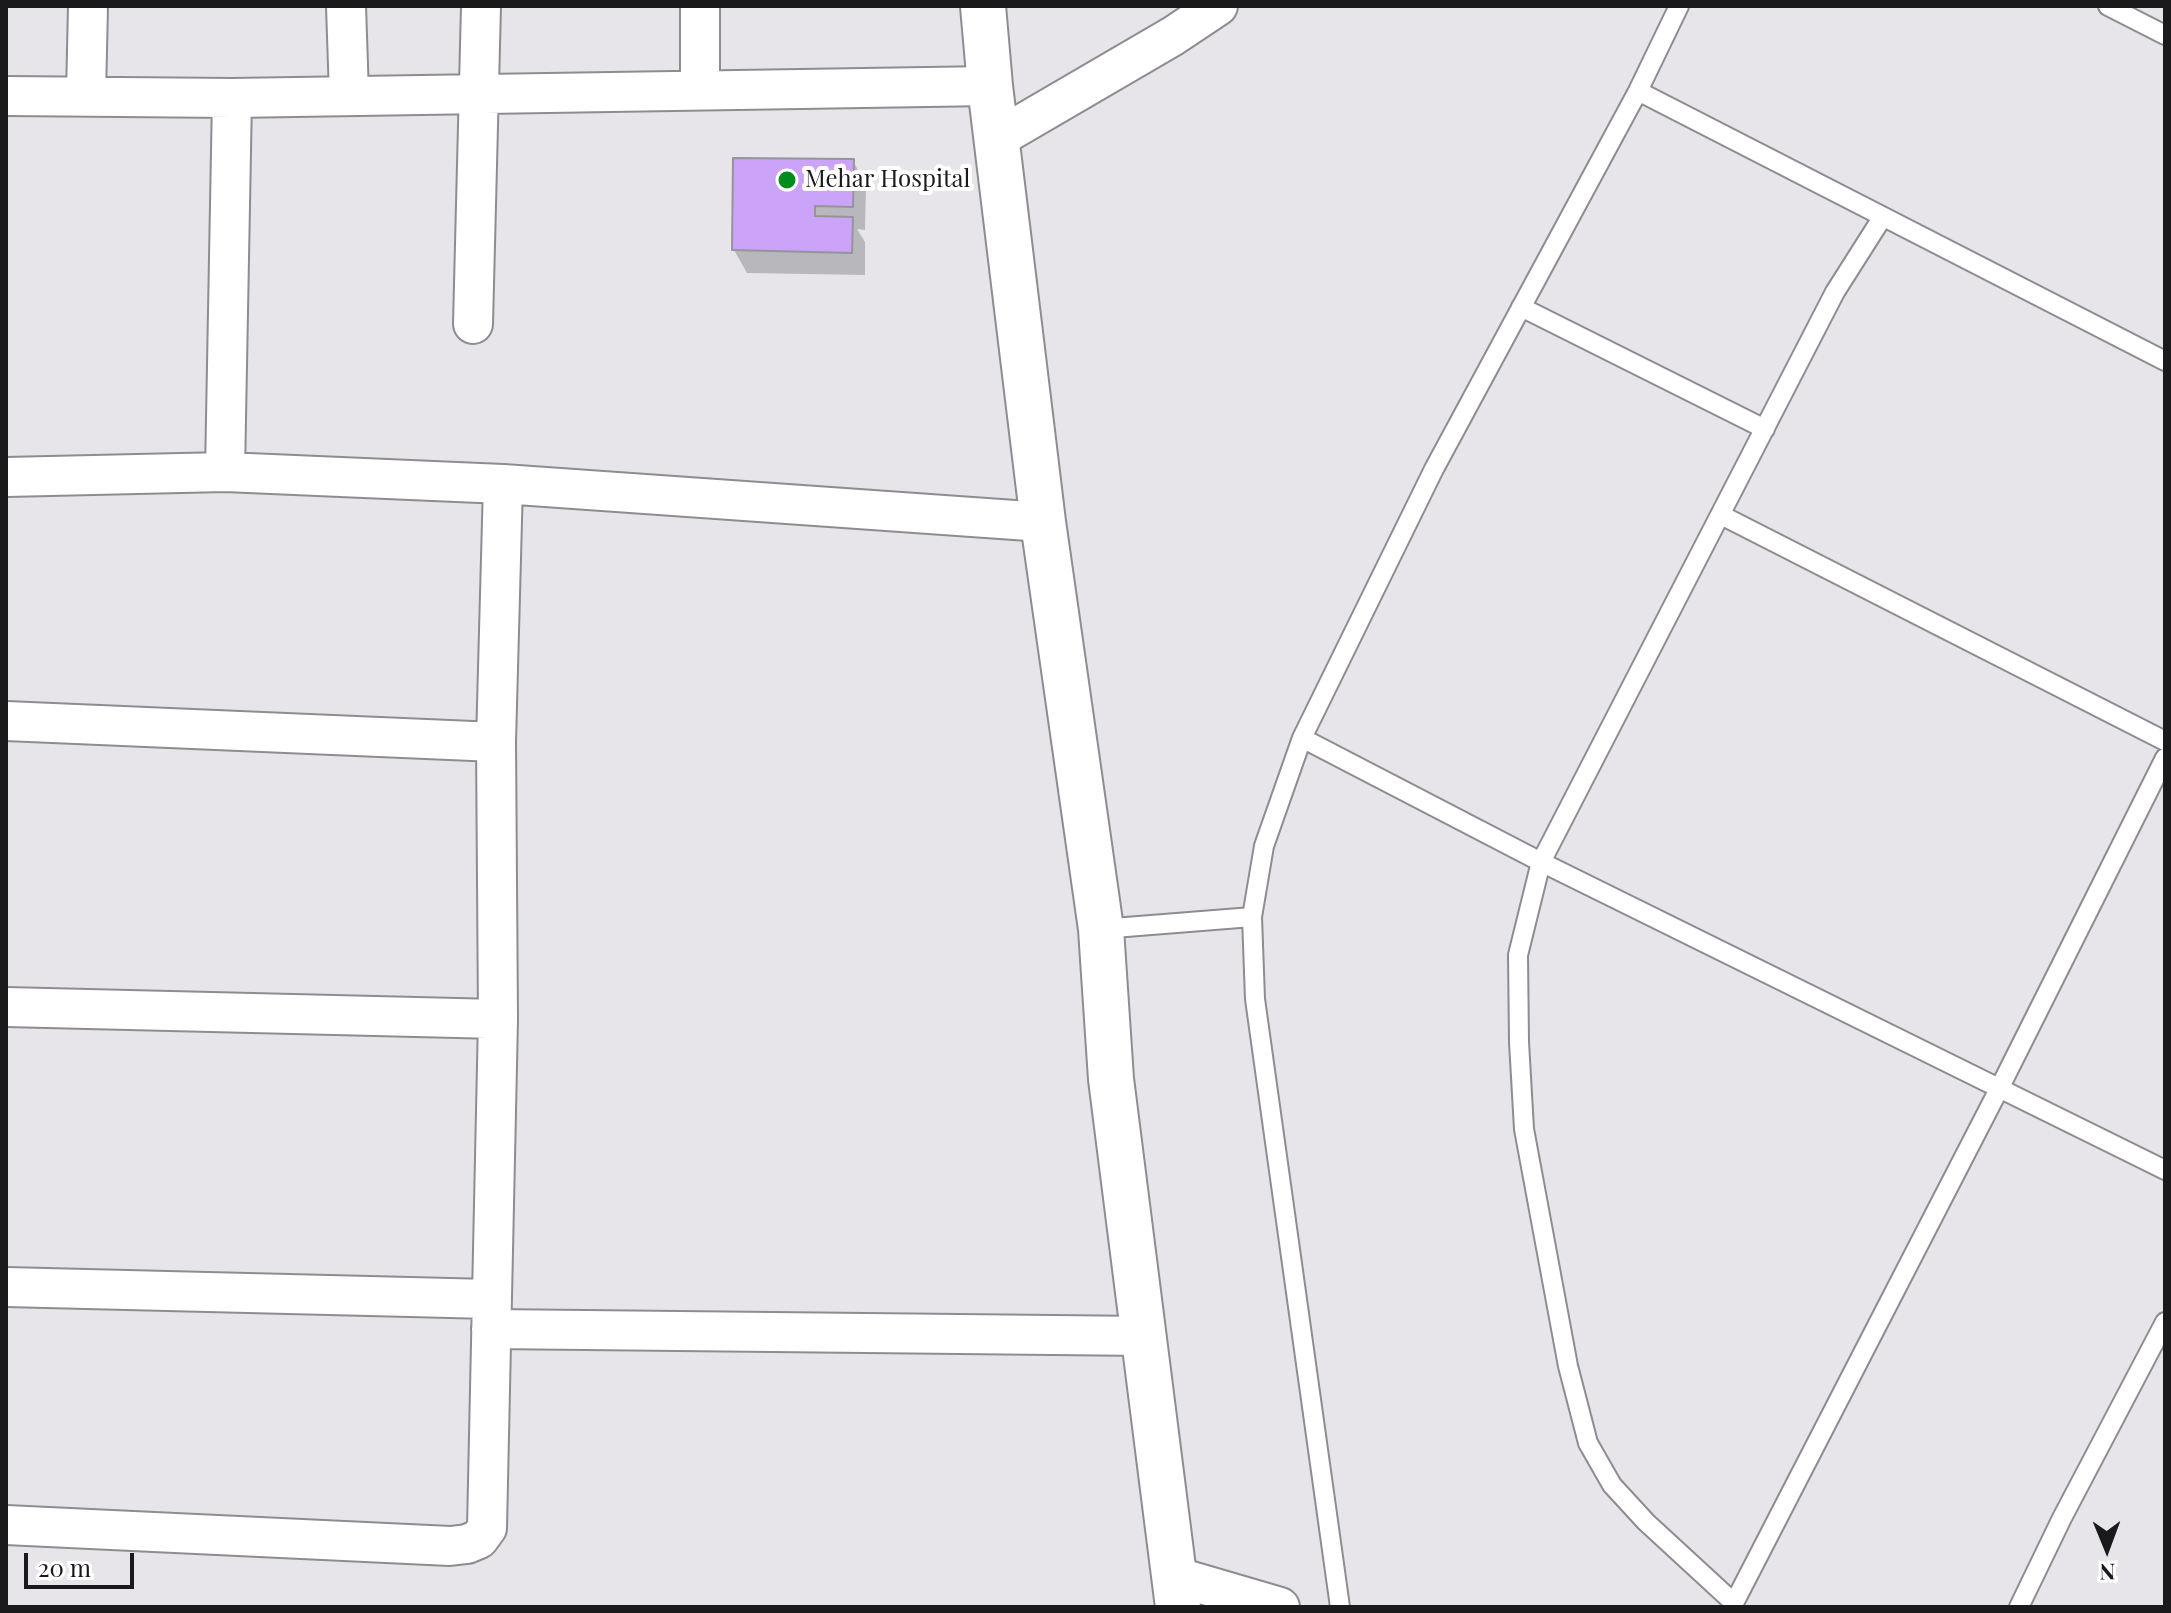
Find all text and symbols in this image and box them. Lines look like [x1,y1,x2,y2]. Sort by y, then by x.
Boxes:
place label: Mehar Hospital [805,166,970,194]
marker: Mehar Hospital [776,169,798,191]
north arrow [2067,1509,2147,1589]
scale bar [28,1537,138,1587]
text: 20 m [38,1551,91,1583]
text: N [2099,1558,2116,1588]

